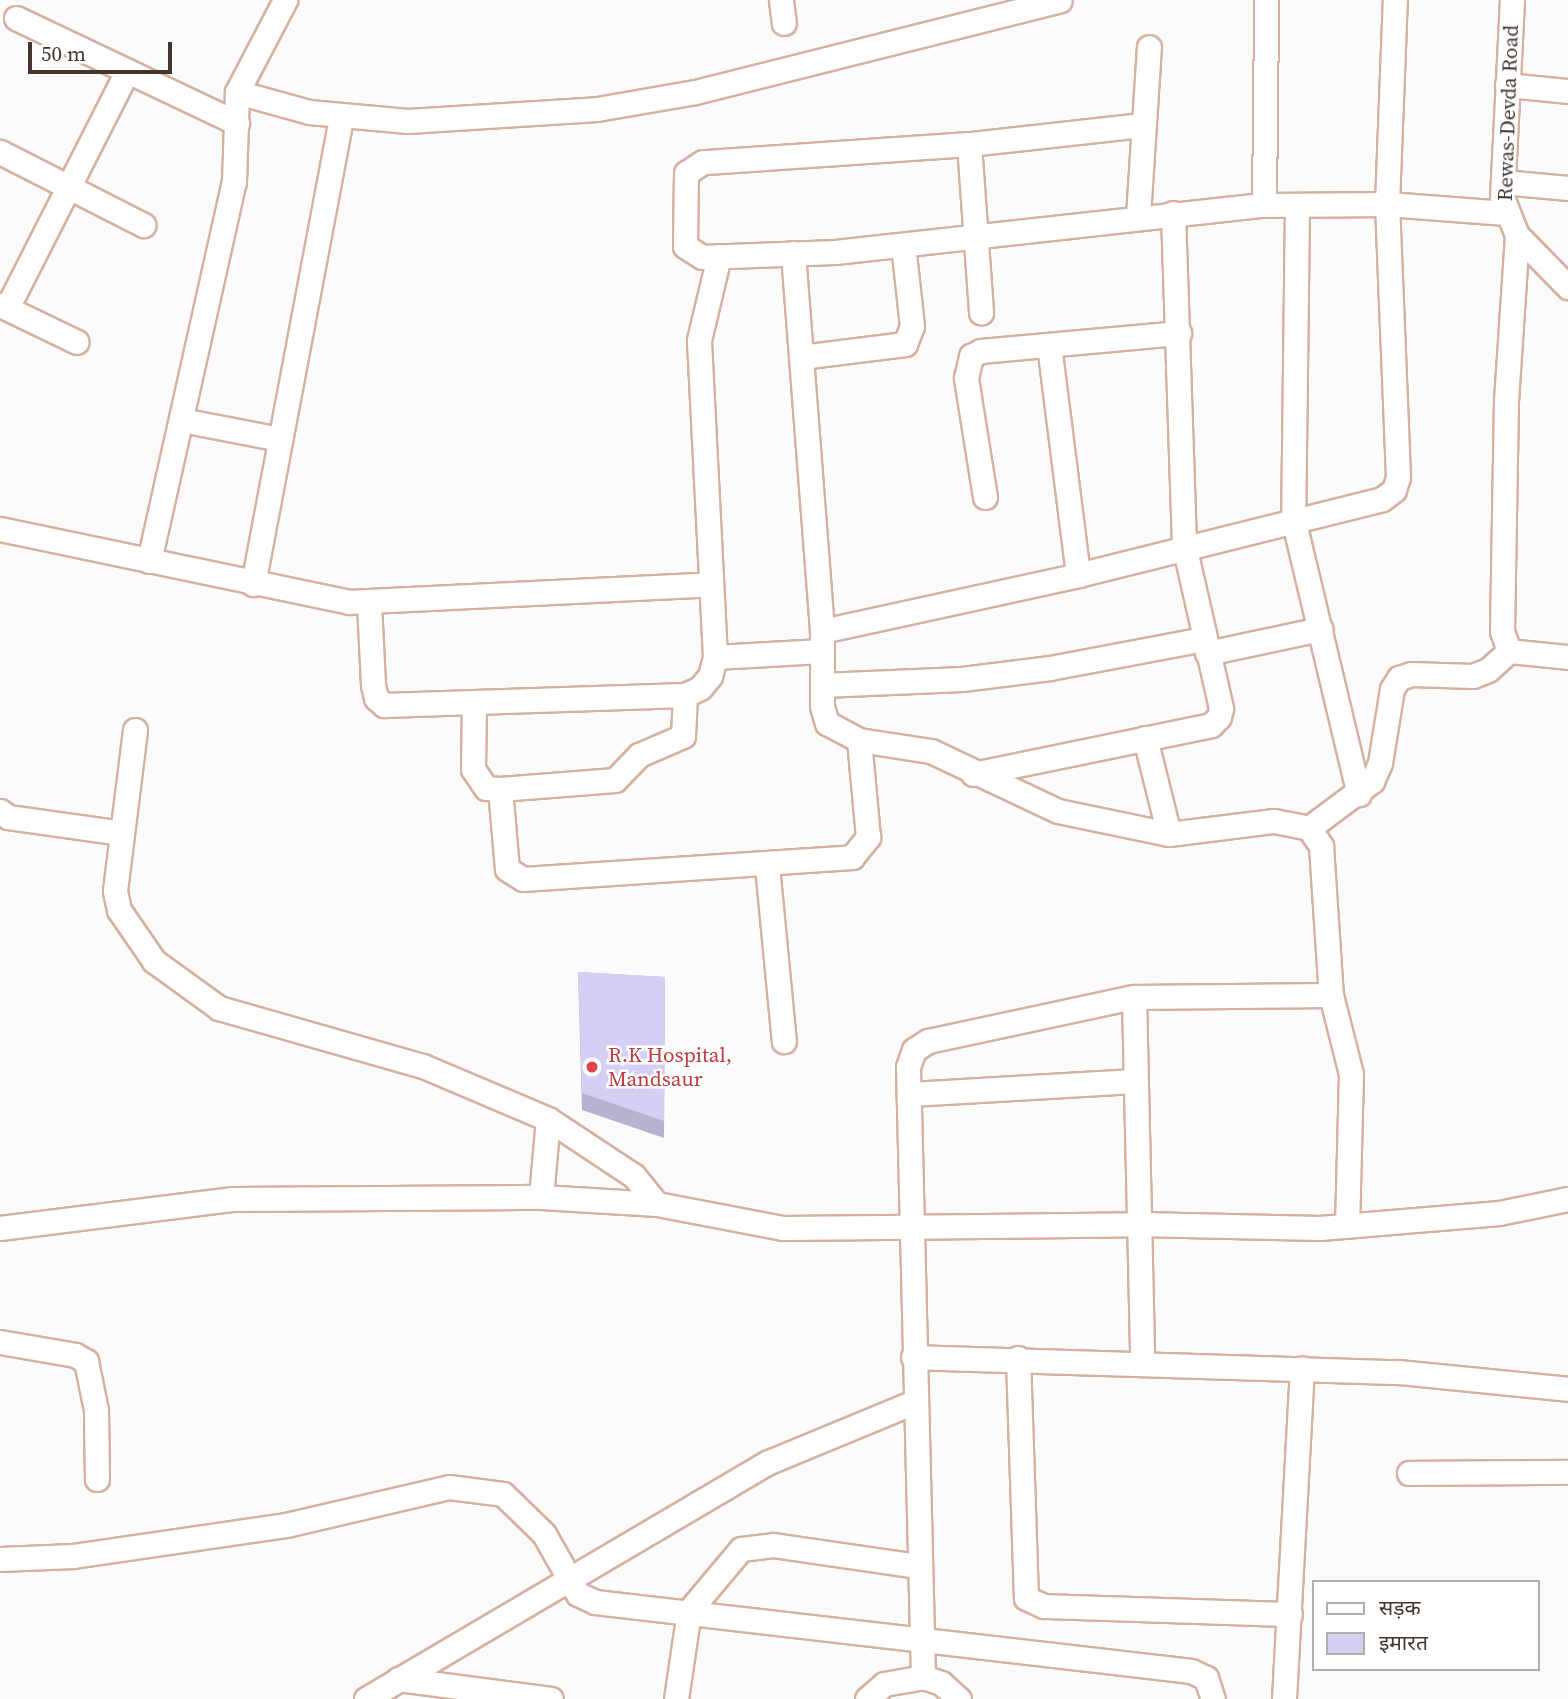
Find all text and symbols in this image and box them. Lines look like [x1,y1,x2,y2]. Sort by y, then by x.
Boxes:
street label: Rewas-Devda Road [1492,24,1524,202]
scale bar [32,28,175,72]
text: 50 m [41,39,86,68]
place label: R.K Hospital, Mandsaur [608,1042,732,1092]
marker: R.K Hospital, Mandsaur [582,1057,602,1077]
legend [1312,1580,1540,1671]
text: सड़क [1379,1593,1421,1622]
text: इमारत [1379,1628,1428,1657]

